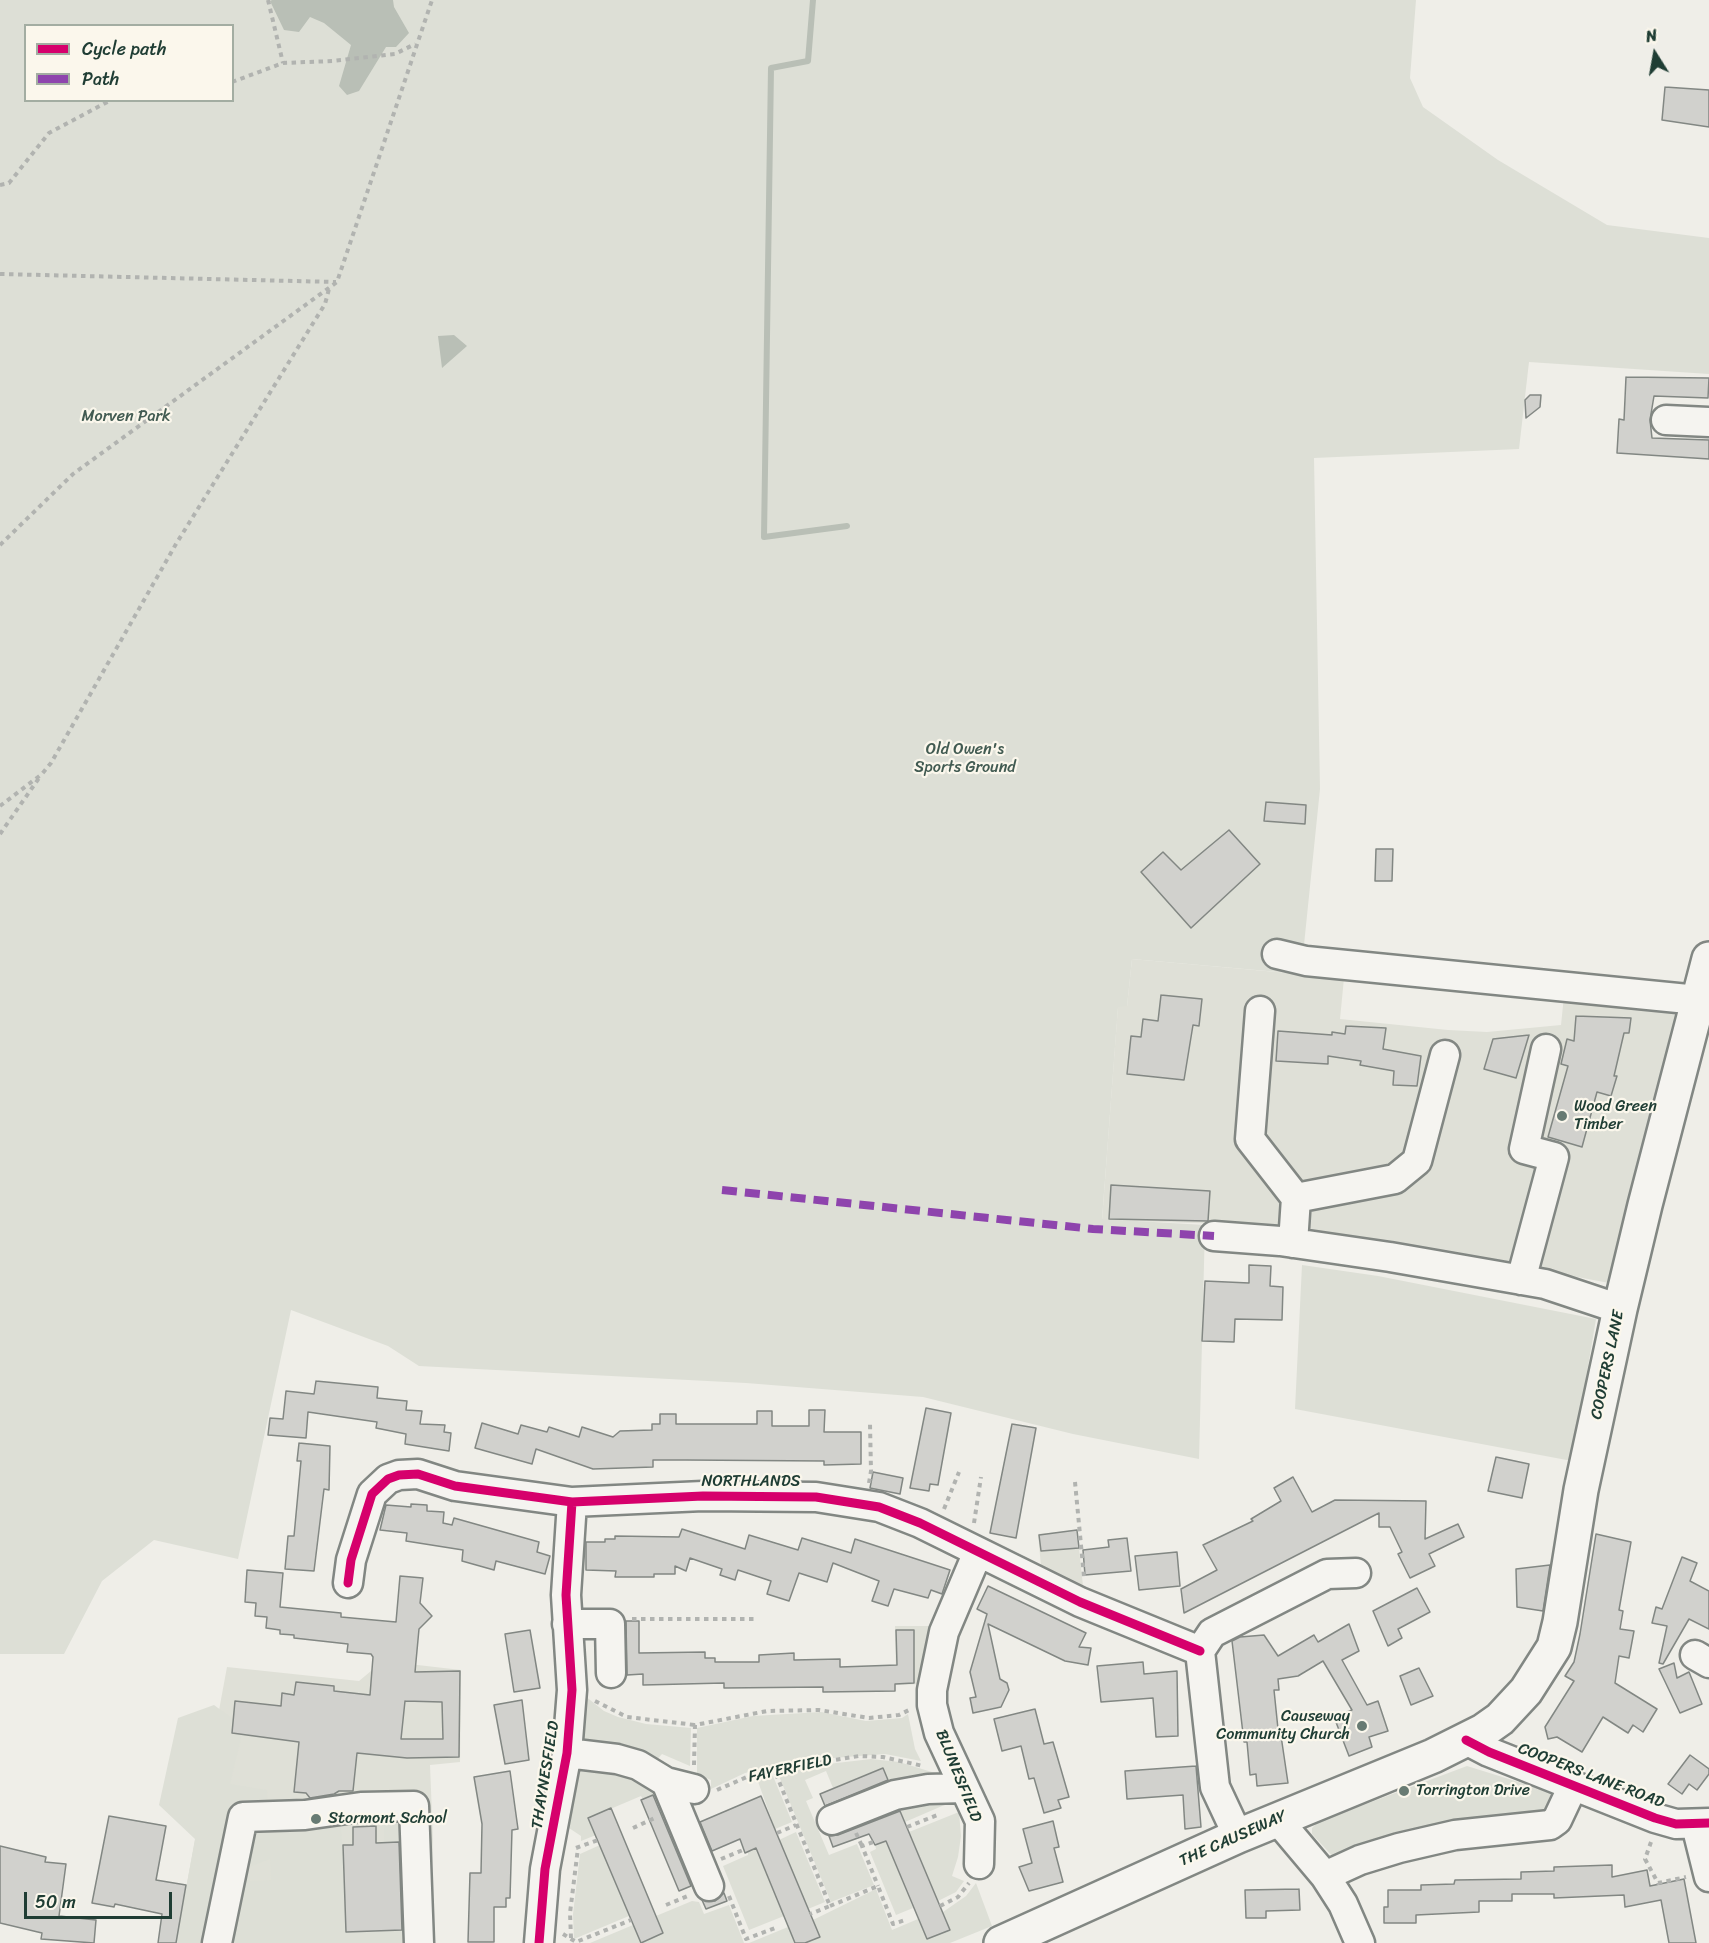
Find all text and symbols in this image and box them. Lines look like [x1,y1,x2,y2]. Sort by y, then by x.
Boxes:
text: N [1643,21,1660,51]
legend [24,24,234,102]
north arrow [1625,24,1685,84]
text: Cycle path [82,33,166,65]
text: Path [82,63,119,95]
park label: Morven Park [81,407,171,427]
park label: Old Owen's Sports Ground [914,740,1016,778]
place label: Wood Green Timber [1574,1097,1657,1135]
marker: Wood Green Timber [1555,1109,1569,1123]
street label: COOPERS LANE [1587,1309,1629,1421]
street label: NORTHLANDS [701,1472,801,1492]
place label: Causeway Community Church [1216,1707,1350,1745]
marker: Causeway Community Church [1355,1719,1369,1733]
street label: THAYNESFIELD [528,1720,564,1830]
street label: BLUNESFIELD [931,1727,985,1825]
street label: COOPERS LANE ROAD [1515,1739,1667,1813]
street label: FAYERFIELD [747,1751,833,1787]
place label: Torrington Drive [1416,1781,1530,1801]
marker: Torrington Drive [1397,1784,1411,1798]
street label: THE CAUSEWAY [1176,1807,1290,1871]
place label: Stormont School [328,1809,447,1829]
marker: Stormont School [309,1812,323,1826]
scale bar [27,1880,176,1918]
text: 50 m [35,1886,76,1918]

